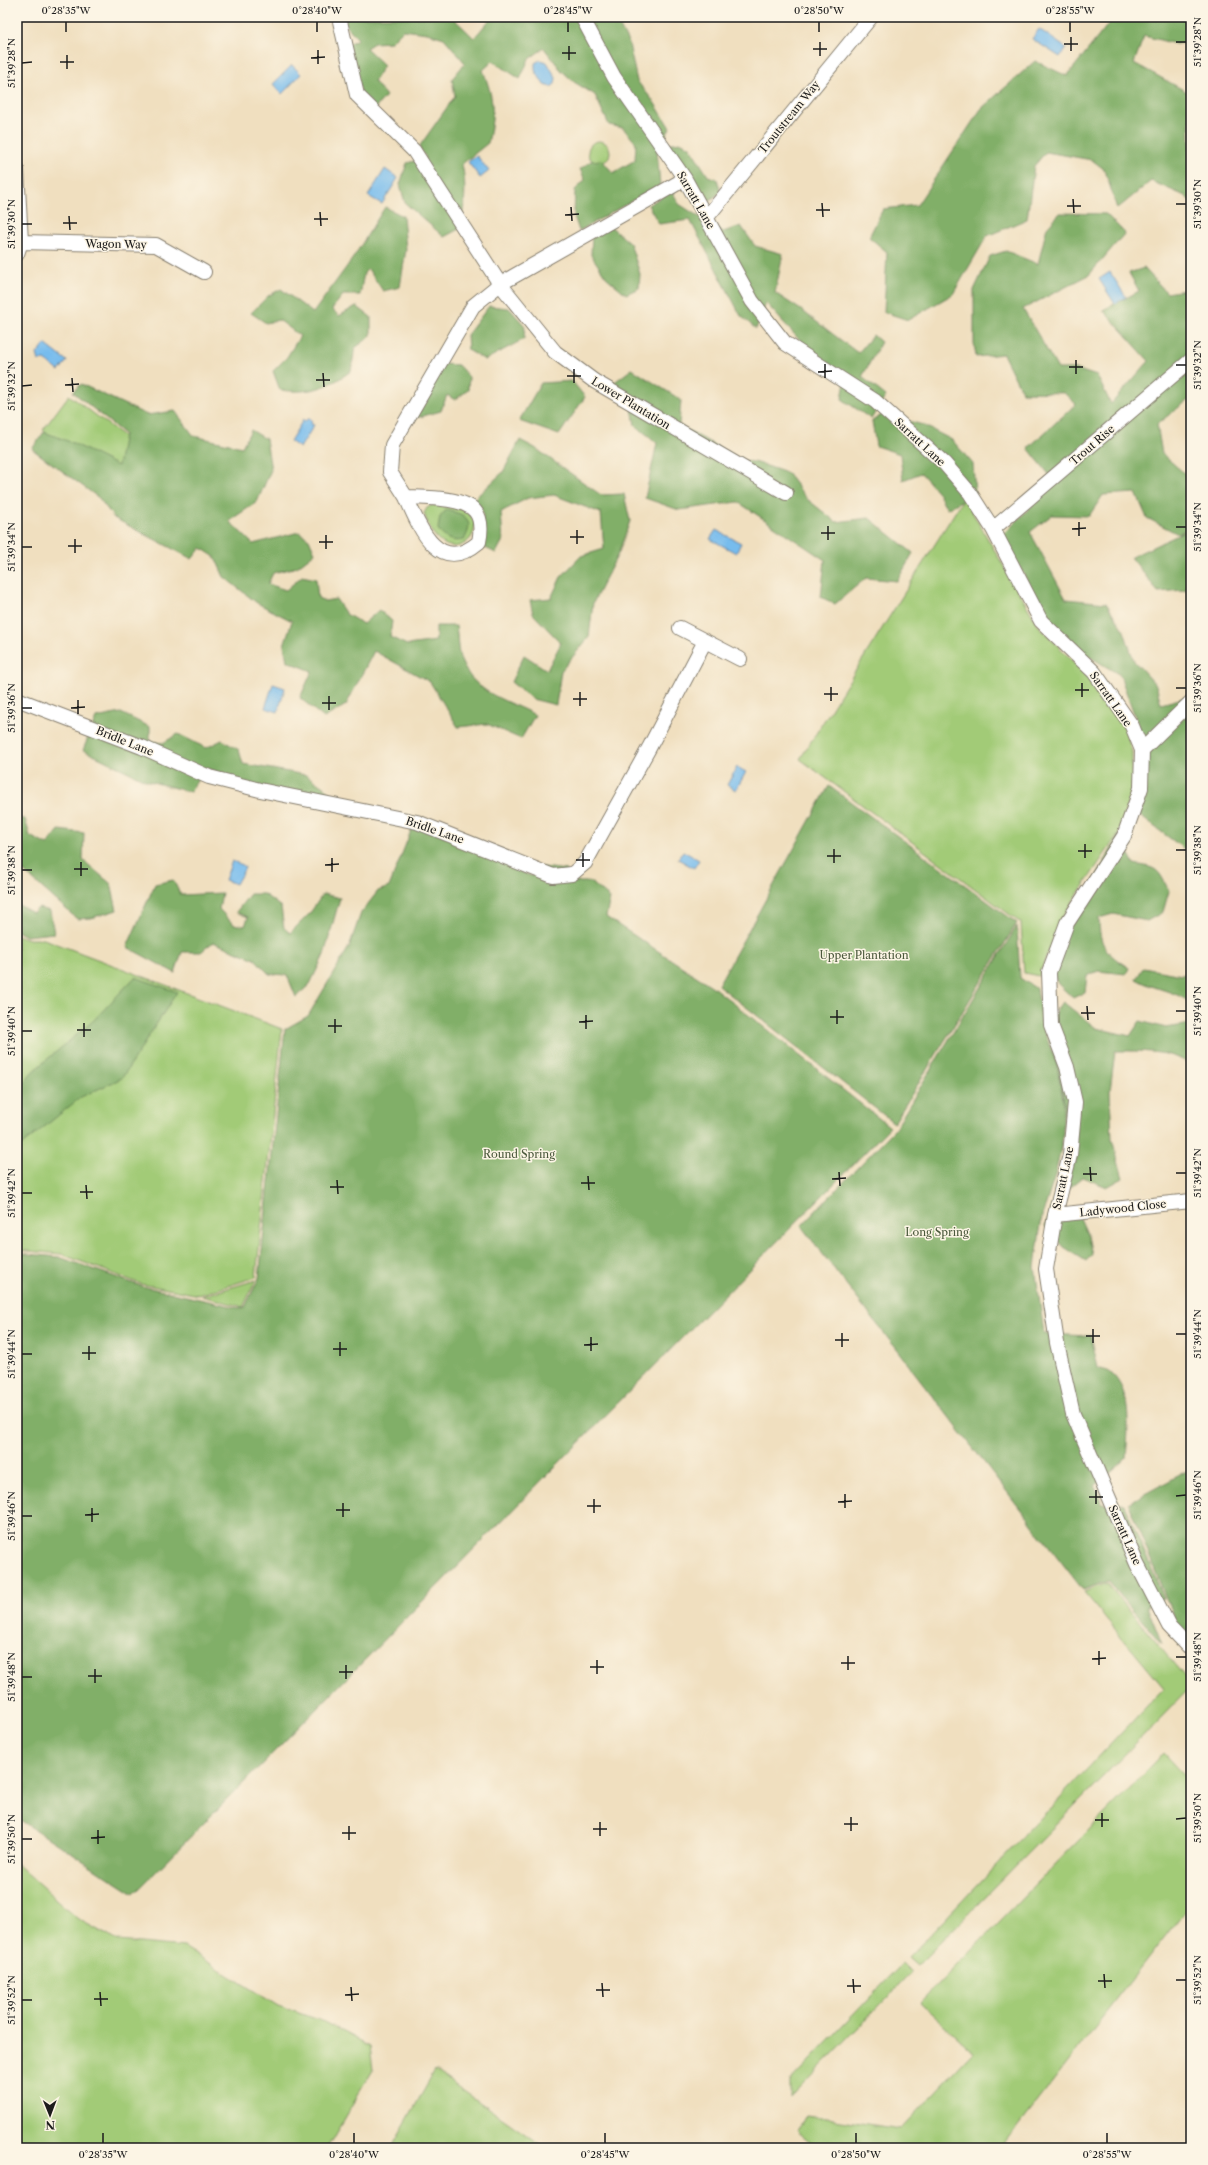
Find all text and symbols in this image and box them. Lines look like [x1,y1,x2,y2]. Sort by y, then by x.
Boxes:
text: 0°28'35"W [41,4,92,17]
text: 0°28'40"W [292,4,343,17]
text: 0°28'45"W [544,4,593,17]
text: 0°28'50"W [794,4,845,17]
text: 0°28'55"W [1046,4,1096,17]
text: 51°39'28"N [1191,17,1204,67]
text: 51°39'28"N [5,38,18,88]
street label: Troutstream Way [755,77,823,156]
street label: Sarratt Lane [674,169,718,231]
text: 51°39'30"N [1191,179,1204,229]
text: 51°39'30"N [5,199,18,249]
street label: Wagon Way [84,236,148,252]
text: 51°39'32"N [1191,340,1204,390]
text: 51°39'32"N [5,361,18,411]
street label: Lower Plantation [589,374,673,432]
street label: Sarratt Lane [892,415,948,469]
street label: Trout Rise [1067,422,1117,468]
text: 51°39'34"N [1191,502,1204,552]
text: 51°39'34"N [5,522,18,572]
text: 51°39'36"N [1191,663,1204,713]
street label: Sarratt Lane [1087,669,1135,729]
text: 51°39'36"N [5,683,18,733]
street label: Bridle Lane [94,723,156,759]
street label: Bridle Lane [404,813,466,847]
text: 51°39'38"N [1191,825,1204,875]
text: 51°39'38"N [5,845,18,895]
park label: Upper Plantation [819,948,909,962]
text: 51°39'40"N [1191,986,1204,1036]
text: 51°39'40"N [5,1006,18,1056]
street label: Sarratt Lane [1049,1145,1077,1211]
park label: Round Spring [483,1147,555,1161]
text: 51°39'42"N [1191,1148,1204,1198]
text: 51°39'42"N [5,1168,18,1218]
street label: Ladywood Close [1079,1196,1167,1220]
park label: Long Spring [905,1225,969,1239]
text: 51°39'44"N [1191,1309,1204,1359]
text: 51°39'44"N [5,1329,18,1379]
text: 51°39'46"N [1191,1470,1204,1520]
text: 51°39'46"N [5,1491,18,1541]
street label: Sarratt Lane [1106,1503,1144,1567]
text: 51°39'48"N [1191,1632,1204,1682]
text: 51°39'48"N [5,1652,18,1702]
text: 51°39'50"N [1191,1793,1204,1843]
text: 51°39'50"N [5,1814,18,1864]
text: 51°39'52"N [1191,1955,1204,2005]
text: 51°39'52"N [5,1975,18,2025]
north arrow [30,2095,70,2135]
text: N [45,2118,55,2132]
text: 0°28'35"W [78,2148,129,2161]
text: 0°28'40"W [329,2148,380,2161]
text: 0°28'45"W [581,2148,630,2161]
text: 0°28'50"W [831,2148,882,2161]
text: 0°28'55"W [1083,2148,1133,2161]

